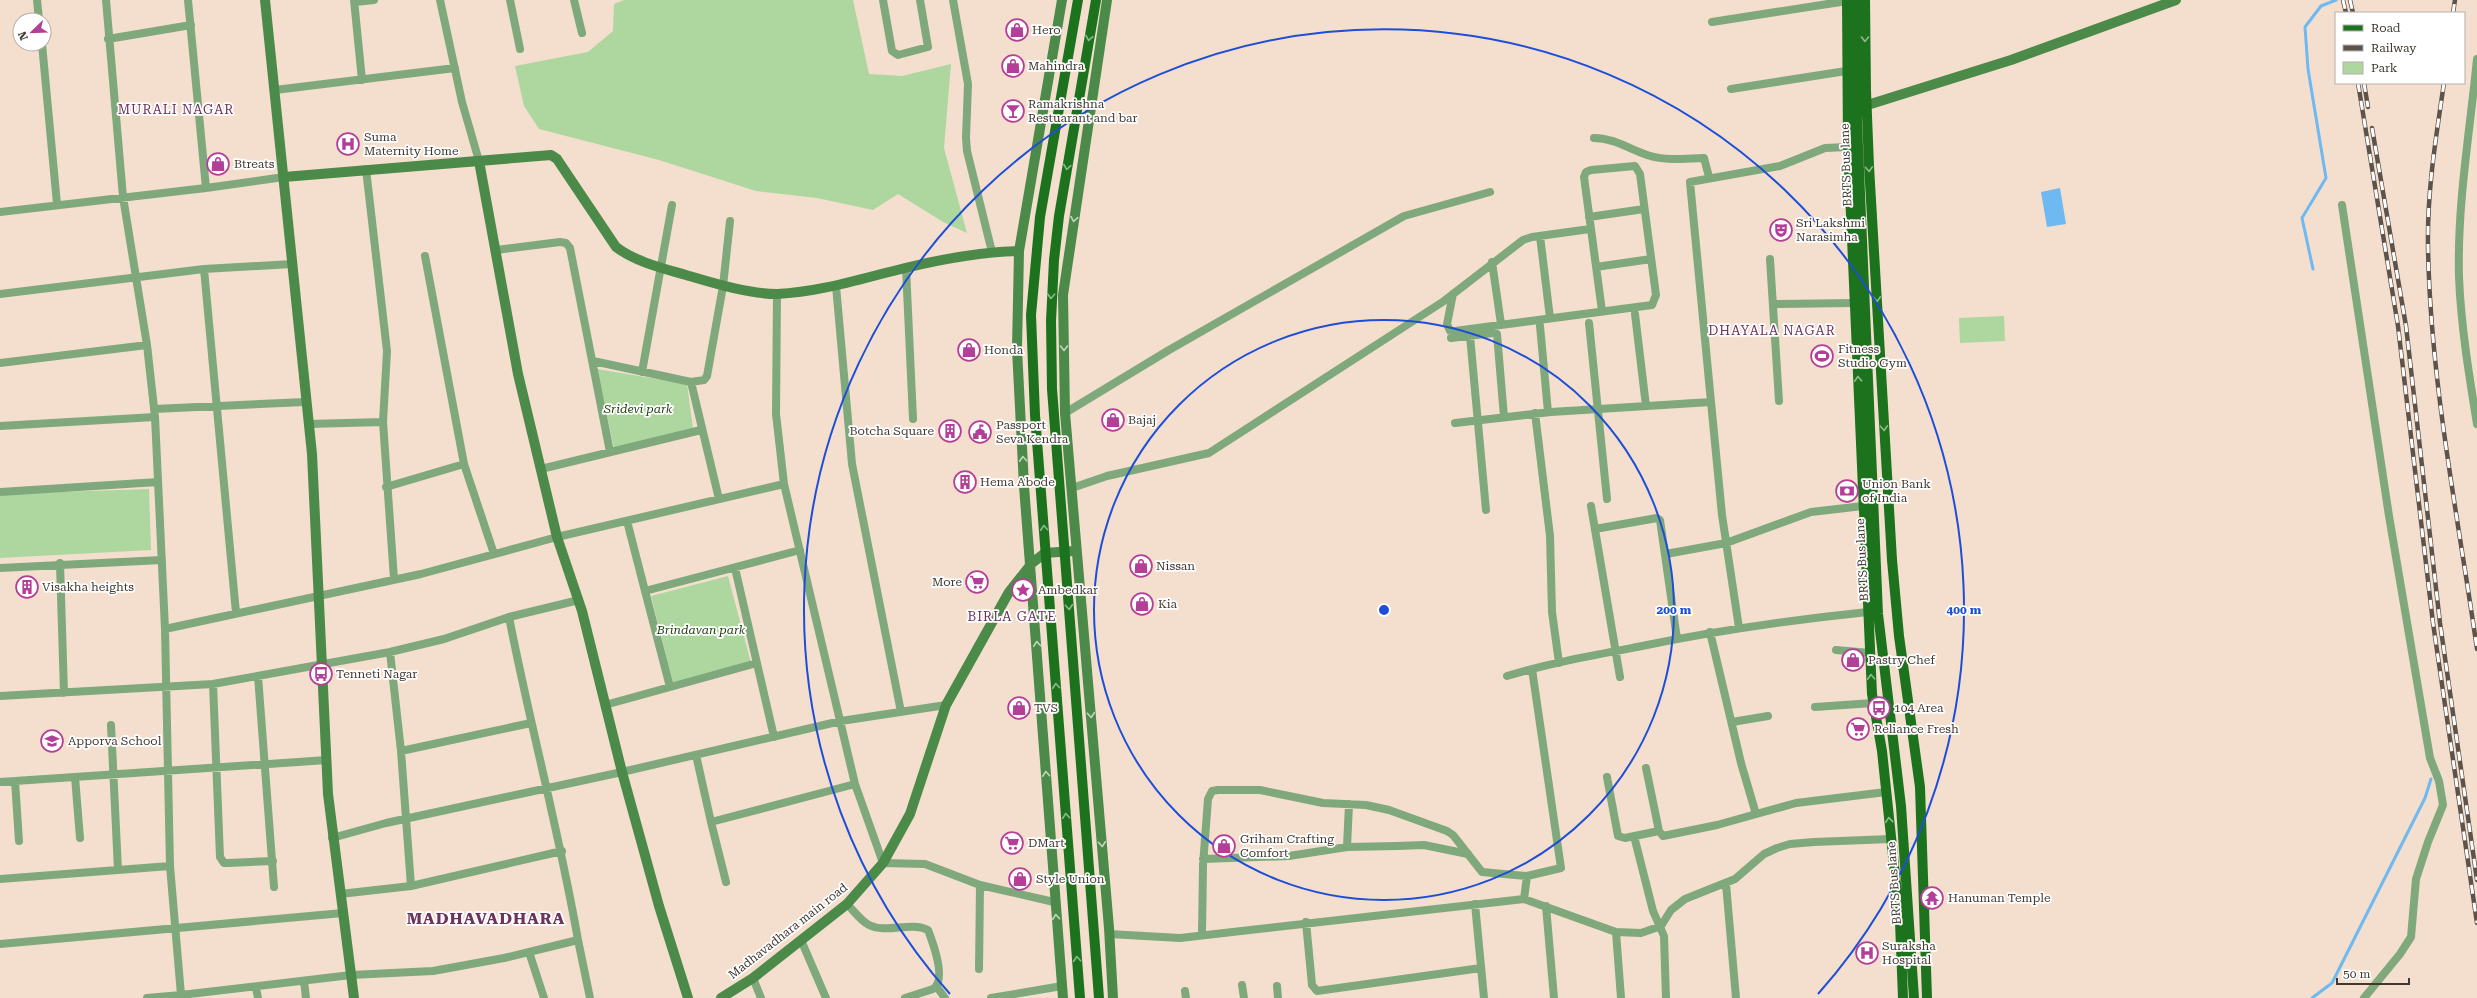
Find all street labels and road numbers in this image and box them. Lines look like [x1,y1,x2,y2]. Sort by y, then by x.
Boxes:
street label: BRTS Bus lane [1838,123,1854,207]
street label: BRTS Bus lane [1853,518,1871,602]
street label: BRTS Bus lane [1884,841,1904,925]
street label: Madhavadhara main road [726,880,850,982]

